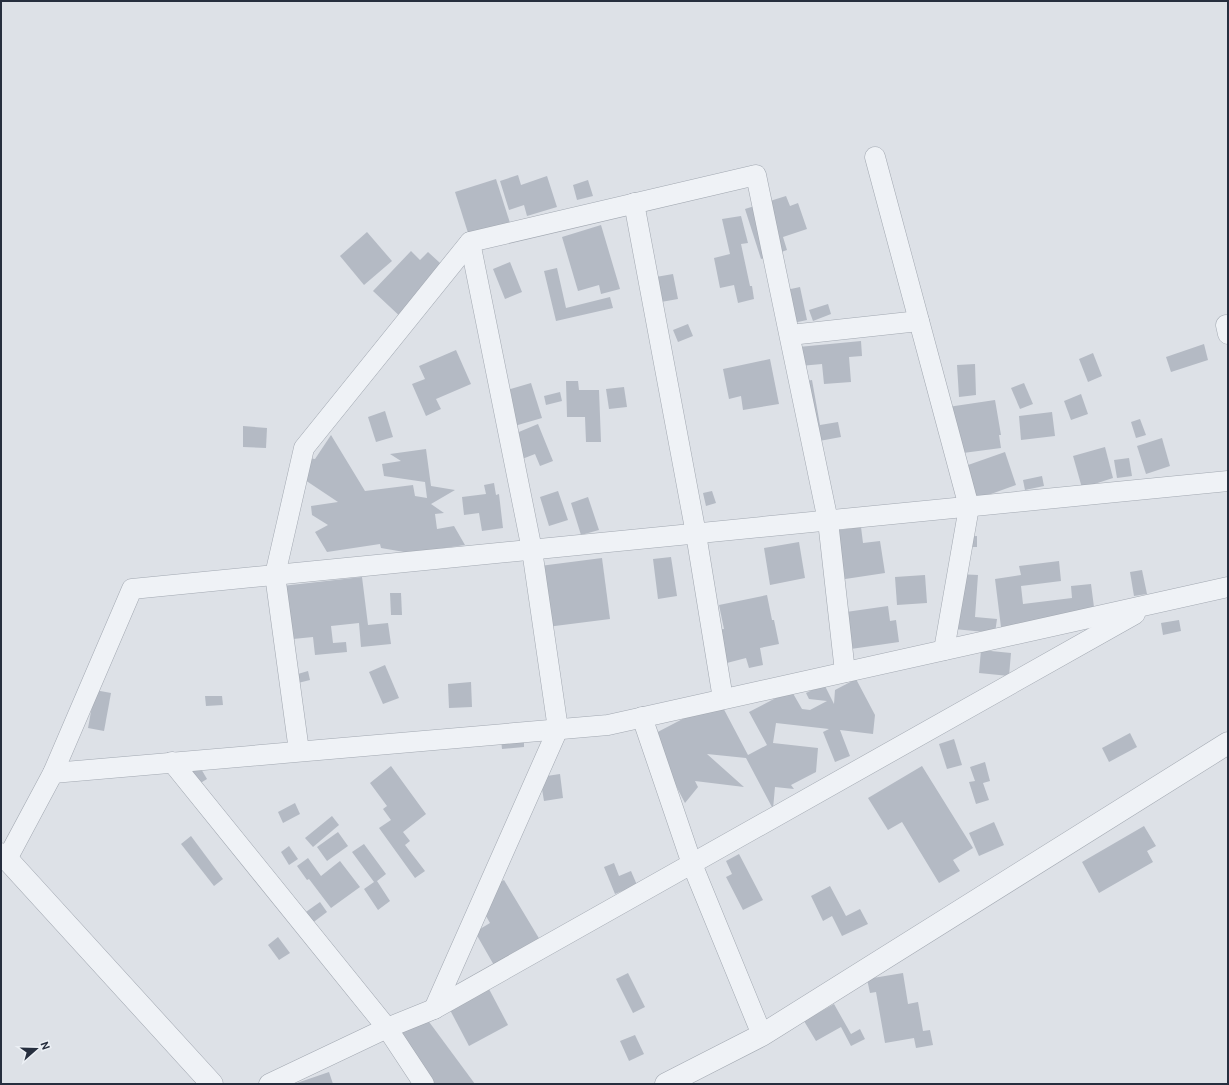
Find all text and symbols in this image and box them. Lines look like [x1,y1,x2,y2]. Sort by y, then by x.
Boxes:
north arrow [16,1029,56,1069]
text: N [37,1040,52,1052]

